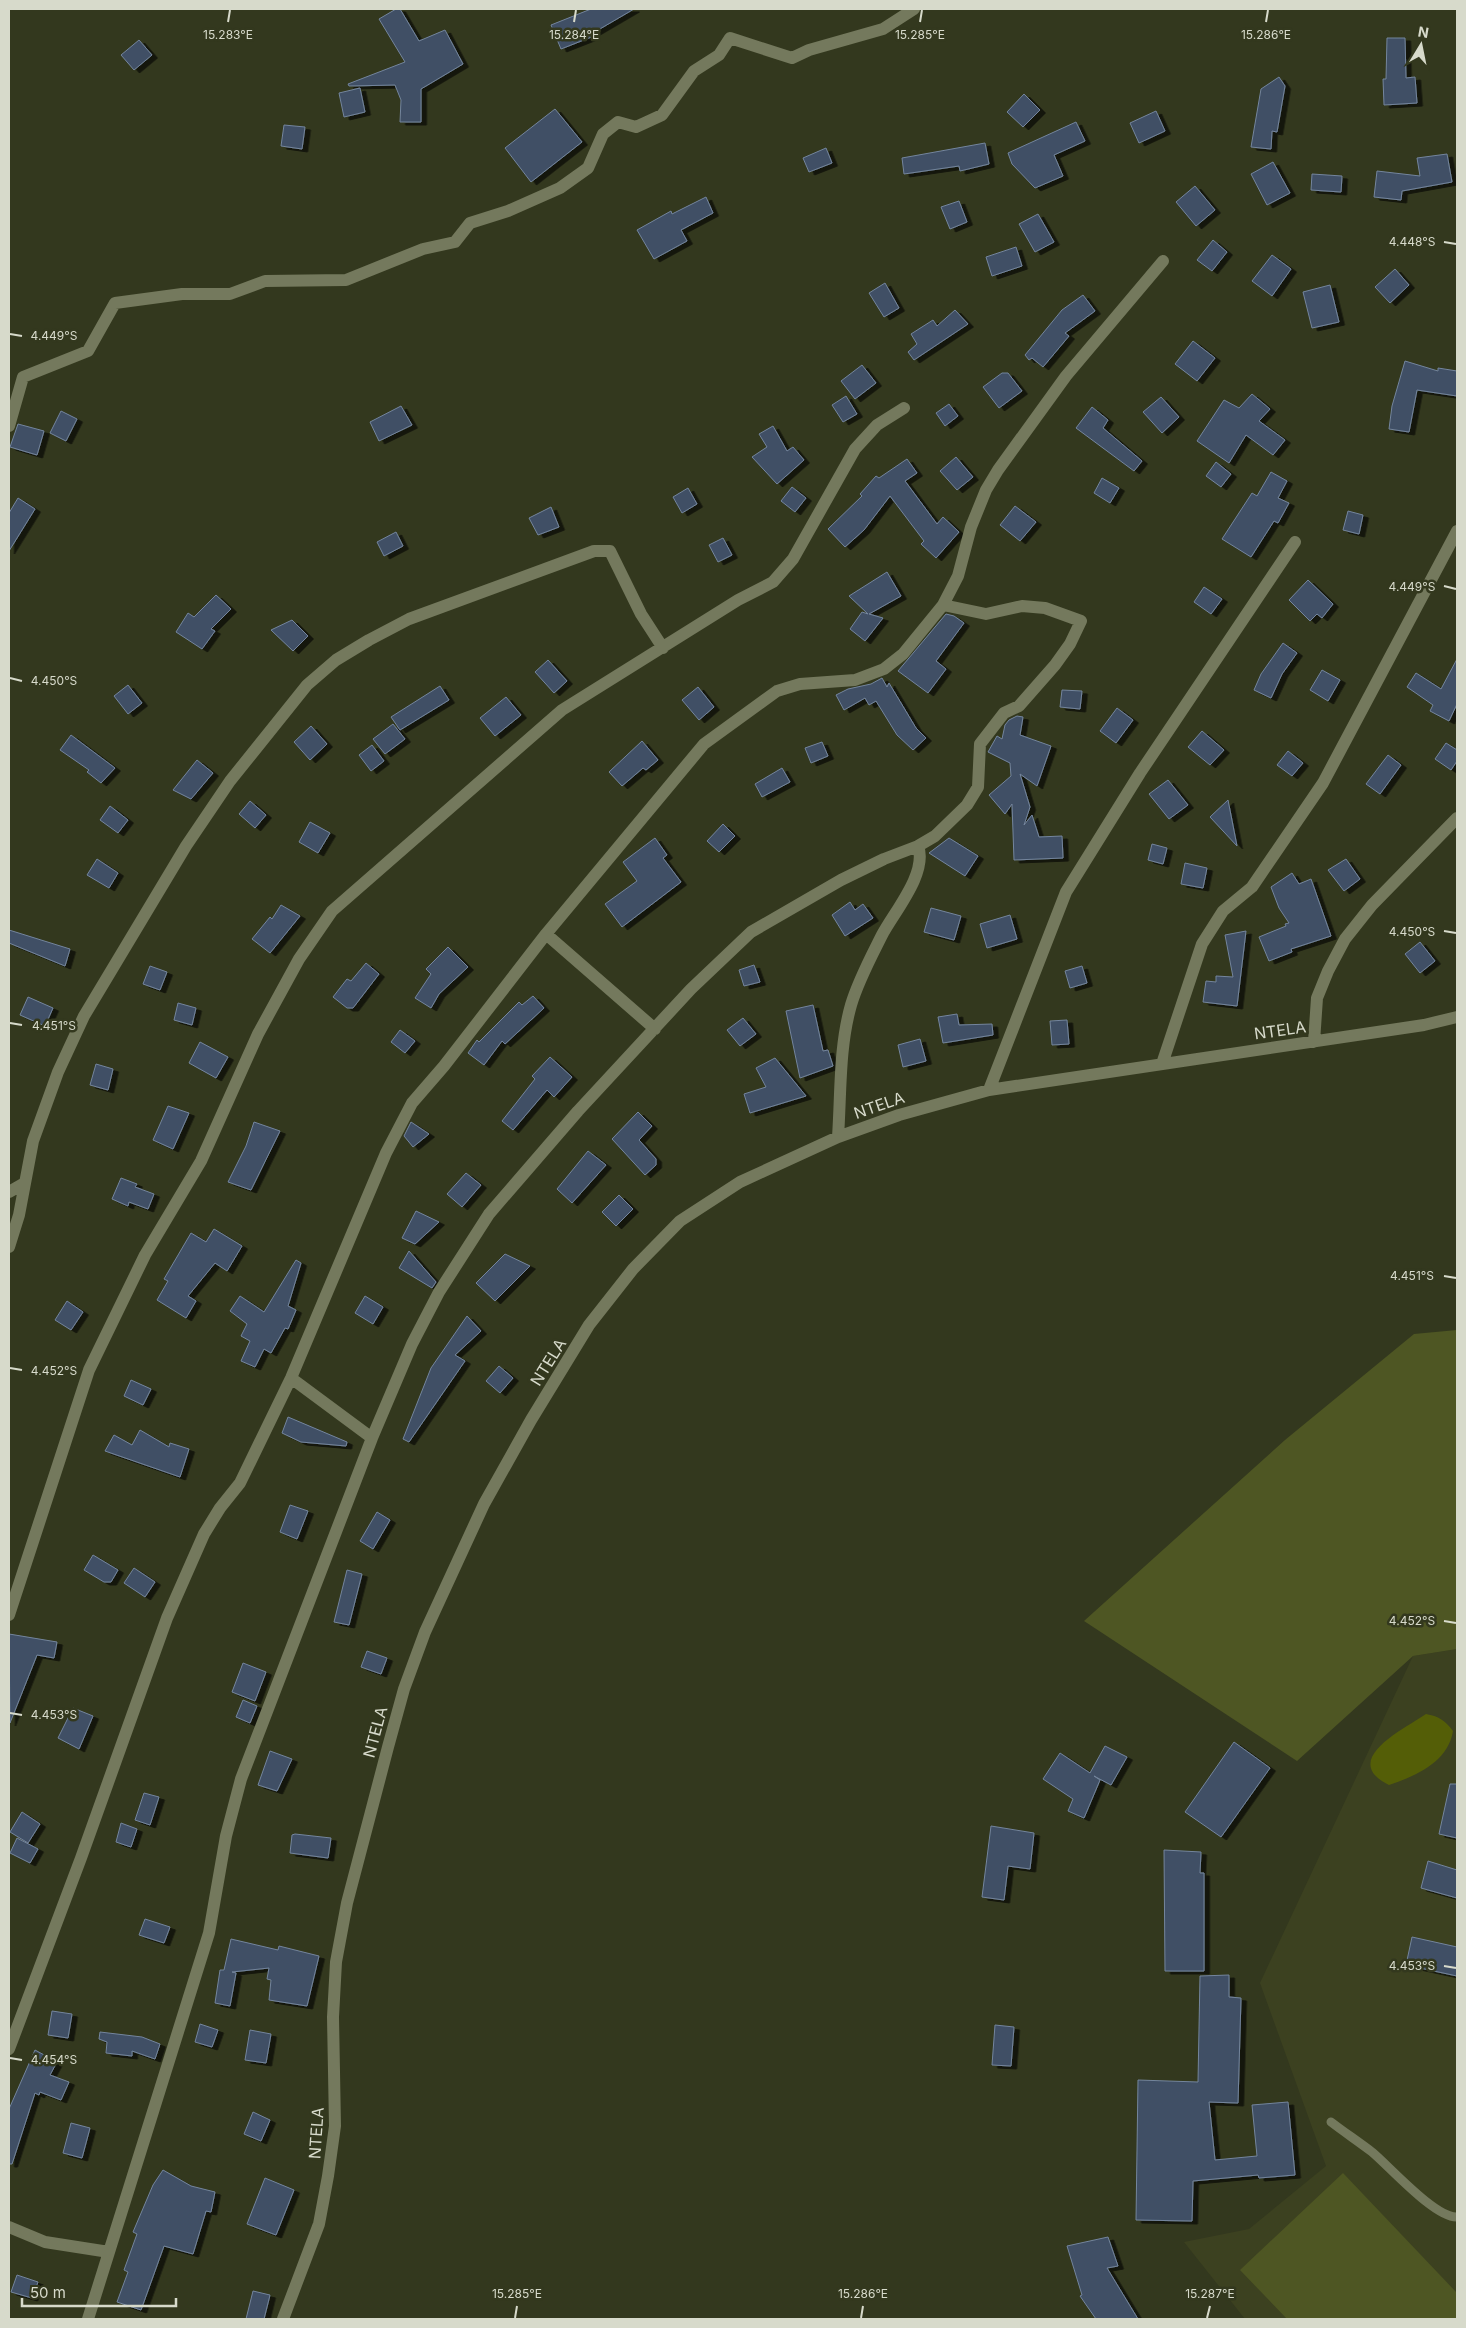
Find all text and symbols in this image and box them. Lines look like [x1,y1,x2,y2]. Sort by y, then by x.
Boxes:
north arrow [1396,20,1446,70]
text: N [1417,22,1430,41]
text: 15.283°E [203,27,253,42]
text: 15.284°E [549,27,599,42]
text: 15.285°E [895,27,945,42]
text: 15.286°E [1241,27,1291,42]
text: 4.448°S [1389,234,1436,249]
text: 4.449°S [31,328,78,343]
text: 4.449°S [1389,579,1436,594]
text: 4.450°S [31,673,78,688]
text: 4.450°S [1389,924,1436,939]
street label: NTELA [1253,1016,1307,1044]
text: 4.451°S [32,1018,76,1033]
street label: NTELA [851,1087,907,1123]
text: 4.451°S [1390,1268,1434,1283]
street label: NTELA [526,1335,570,1389]
text: 4.452°S [31,1363,77,1378]
text: 4.452°S [1389,1613,1435,1628]
street label: NTELA [359,1704,391,1760]
text: 4.453°S [31,1707,77,1722]
text: 4.453°S [1389,1958,1435,1973]
text: 4.454°S [31,2052,78,2067]
street label: NTELA [304,2106,328,2160]
scale bar [22,2276,176,2308]
text: 50 m [30,2283,66,2302]
text: 15.285°E [492,2286,542,2301]
text: 15.286°E [838,2286,888,2301]
text: 15.287°E [1185,2286,1235,2301]

